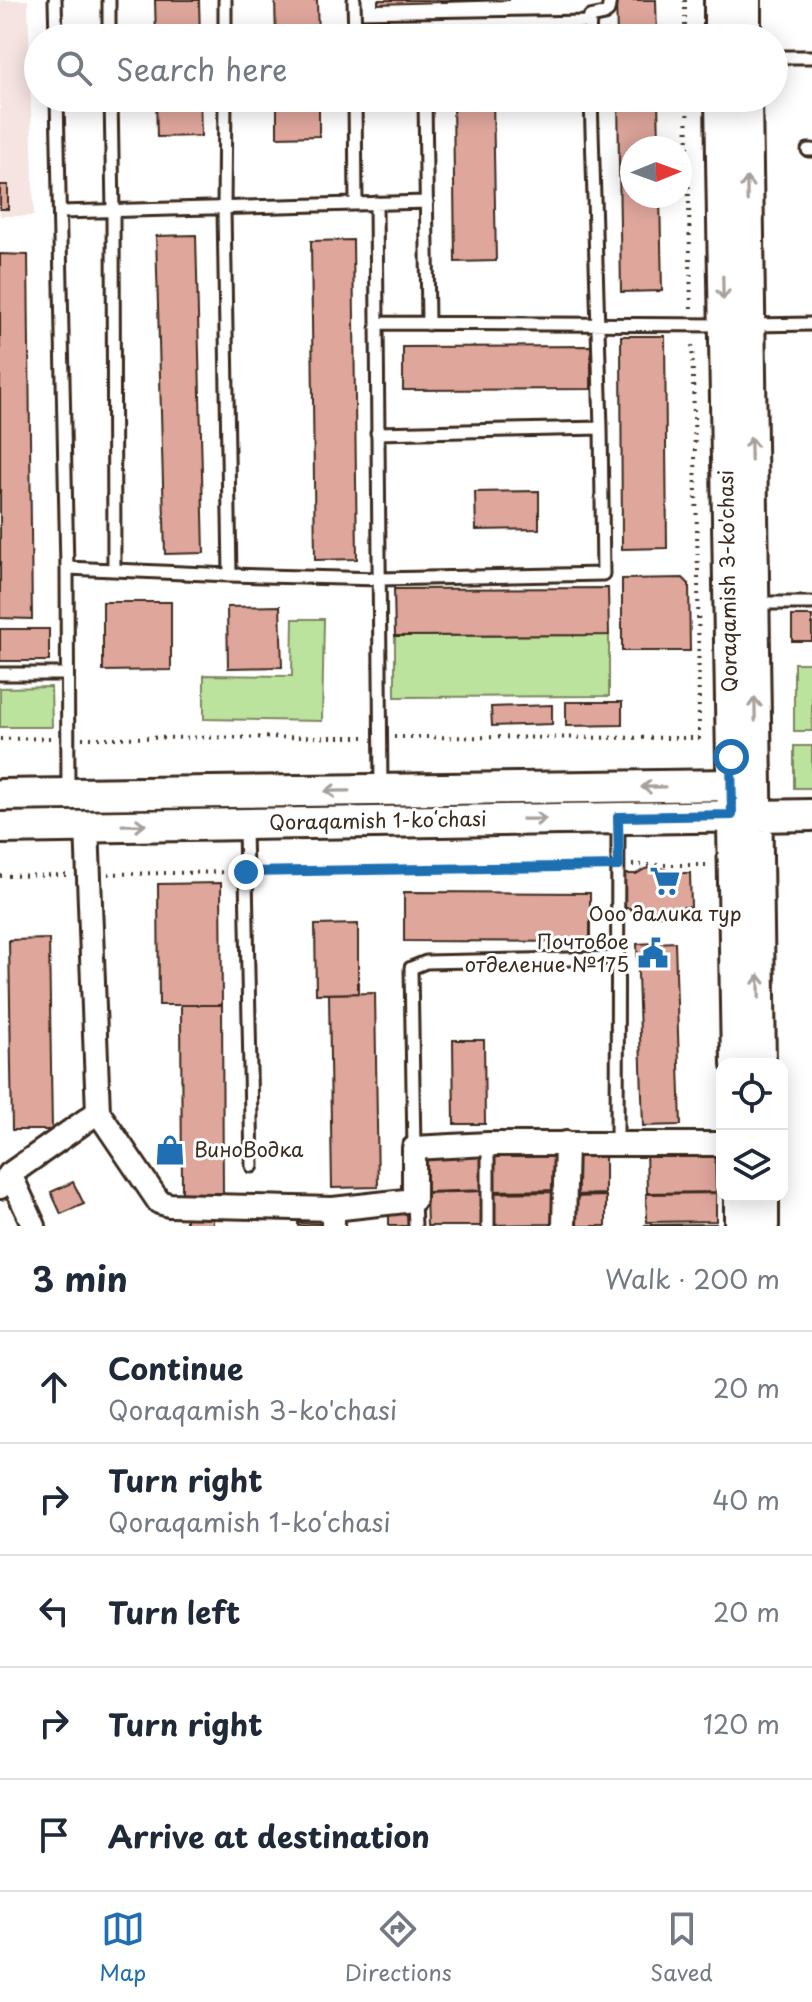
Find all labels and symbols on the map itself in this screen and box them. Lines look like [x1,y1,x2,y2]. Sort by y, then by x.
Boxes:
north arrow [620,136,692,208]
one-way arrow [740,176,755,203]
one-way arrow [715,274,731,301]
one-way arrow [743,436,759,463]
street label: Qoraqamish 3-ko'chasi [710,469,744,693]
one-way arrow [747,696,762,723]
route start [713,739,749,775]
one-way arrow [640,779,667,795]
one-way arrow [324,783,351,799]
street label: Qoraqamish 1-koʻchasi [269,803,487,837]
one-way arrow [520,811,547,826]
one-way arrow [120,817,147,833]
route end [228,854,264,890]
supermarket icon: Ооо далика тур [648,864,682,898]
place label: Ооо далика тур [588,898,742,928]
place label: Почтовое отделение №175 [465,926,629,979]
public building icon: Почтовое отделение №175 [636,936,670,970]
one-way arrow [751,973,767,1000]
shop icon: ВиноВодка [153,1133,187,1167]
place label: ВиноВодка [194,1134,304,1164]

